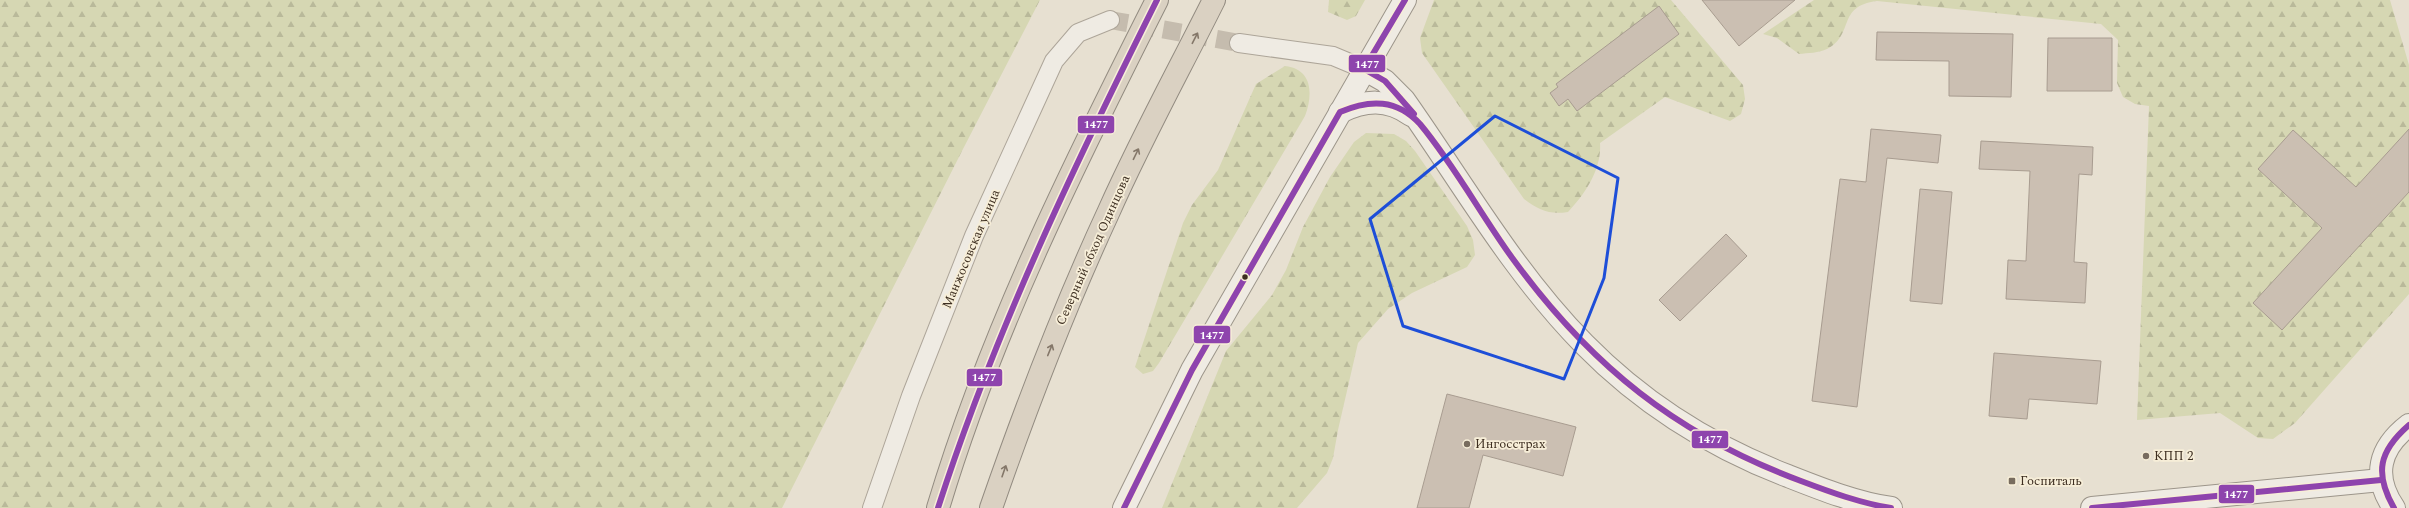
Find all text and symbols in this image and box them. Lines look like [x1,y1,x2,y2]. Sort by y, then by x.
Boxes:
one-way arrow [1192,32,1199,44]
line badge: 1477 [1348,54,1386,73]
text: 1477 [1355,56,1379,73]
line badge: 1477 [1077,115,1115,134]
text: 1477 [1084,116,1108,133]
one-way arrow [1133,148,1140,160]
street label: Северный обход Одинцова [1051,171,1135,328]
street label: Манжосовская улица [937,186,1005,312]
unlabelled marker [1240,272,1250,282]
line badge: 1477 [1193,325,1231,344]
text: 1477 [1200,327,1224,344]
one-way arrow [1046,344,1054,356]
line badge: 1477 [966,368,1003,387]
text: 1477 [972,369,996,386]
line badge: 1477 [1691,430,1729,449]
text: 1477 [1698,431,1722,448]
place label: Ингосстрах [1475,434,1546,454]
marker: Ингосстрах [1462,439,1472,449]
place label: КПП 2 [2154,446,2193,466]
marker: КПП 2 [2141,451,2151,461]
one-way arrow [1000,466,1008,478]
place label: Госпиталь [2020,471,2082,491]
marker: Госпиталь [2007,476,2017,486]
line badge: 1477 [2218,484,2255,504]
text: 1477 [2224,486,2248,503]

